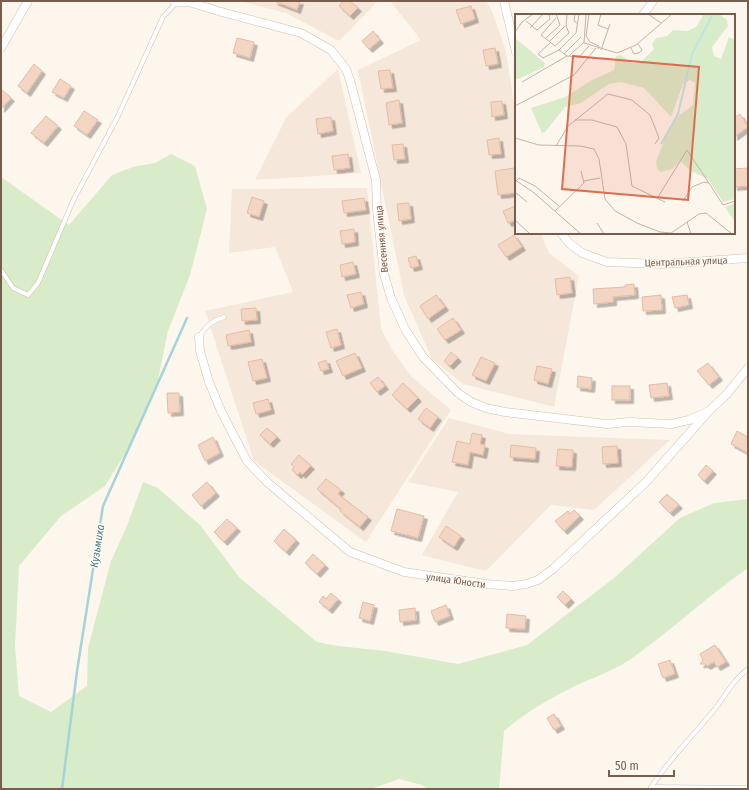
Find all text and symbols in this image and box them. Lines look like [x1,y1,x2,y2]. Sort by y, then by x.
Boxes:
inset map [515,14,735,234]
street label: Весенняя улица [373,205,391,273]
street label: Центральная улица [644,255,728,269]
water label: Кузьмиха [88,523,107,569]
street label: улица Юности [425,571,486,591]
scale bar [609,752,674,778]
text: 50 m [615,759,639,773]

